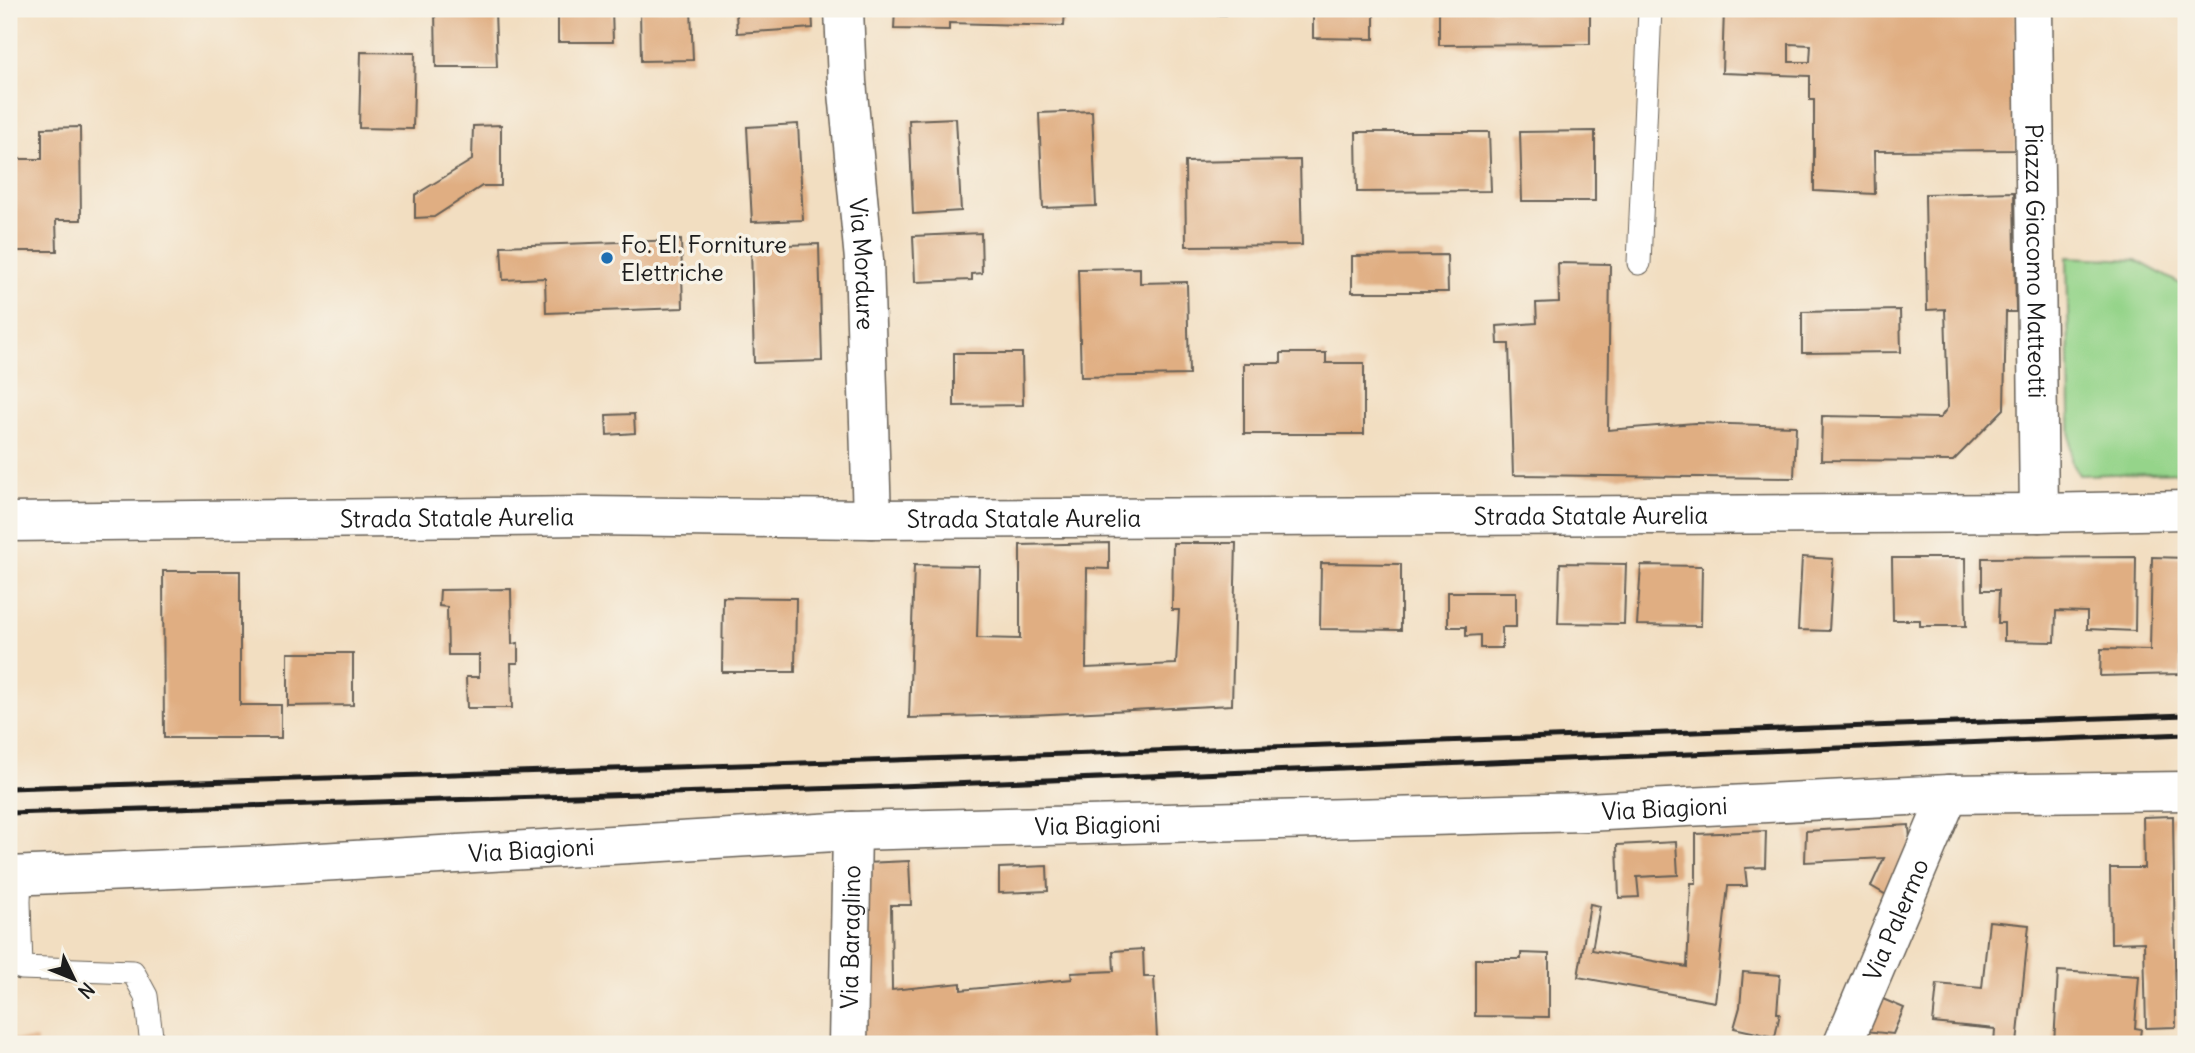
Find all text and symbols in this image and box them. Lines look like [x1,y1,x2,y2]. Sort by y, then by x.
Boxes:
street label: Piazza Giacomo Matteotti [2019,123,2053,398]
street label: Via Mordure [843,197,881,331]
place label: Fo. El. Forniture Elettriche [621,229,787,287]
marker: Fo. El. Forniture Elettriche [599,250,615,266]
street label: Strada Statale Aurelia [1474,500,1708,531]
street label: Strada Statale Aurelia [340,501,574,534]
street label: Strada Statale Aurelia [907,503,1141,534]
street label: Via Biagioni [1601,790,1728,826]
street label: Via Biagioni [1034,808,1161,841]
street label: Via Biagioni [467,831,595,868]
street label: Via Palermo [1856,854,1935,985]
street label: Via Baraglino [834,865,866,1009]
north arrow [38,944,108,1014]
text: N [73,978,100,1004]

